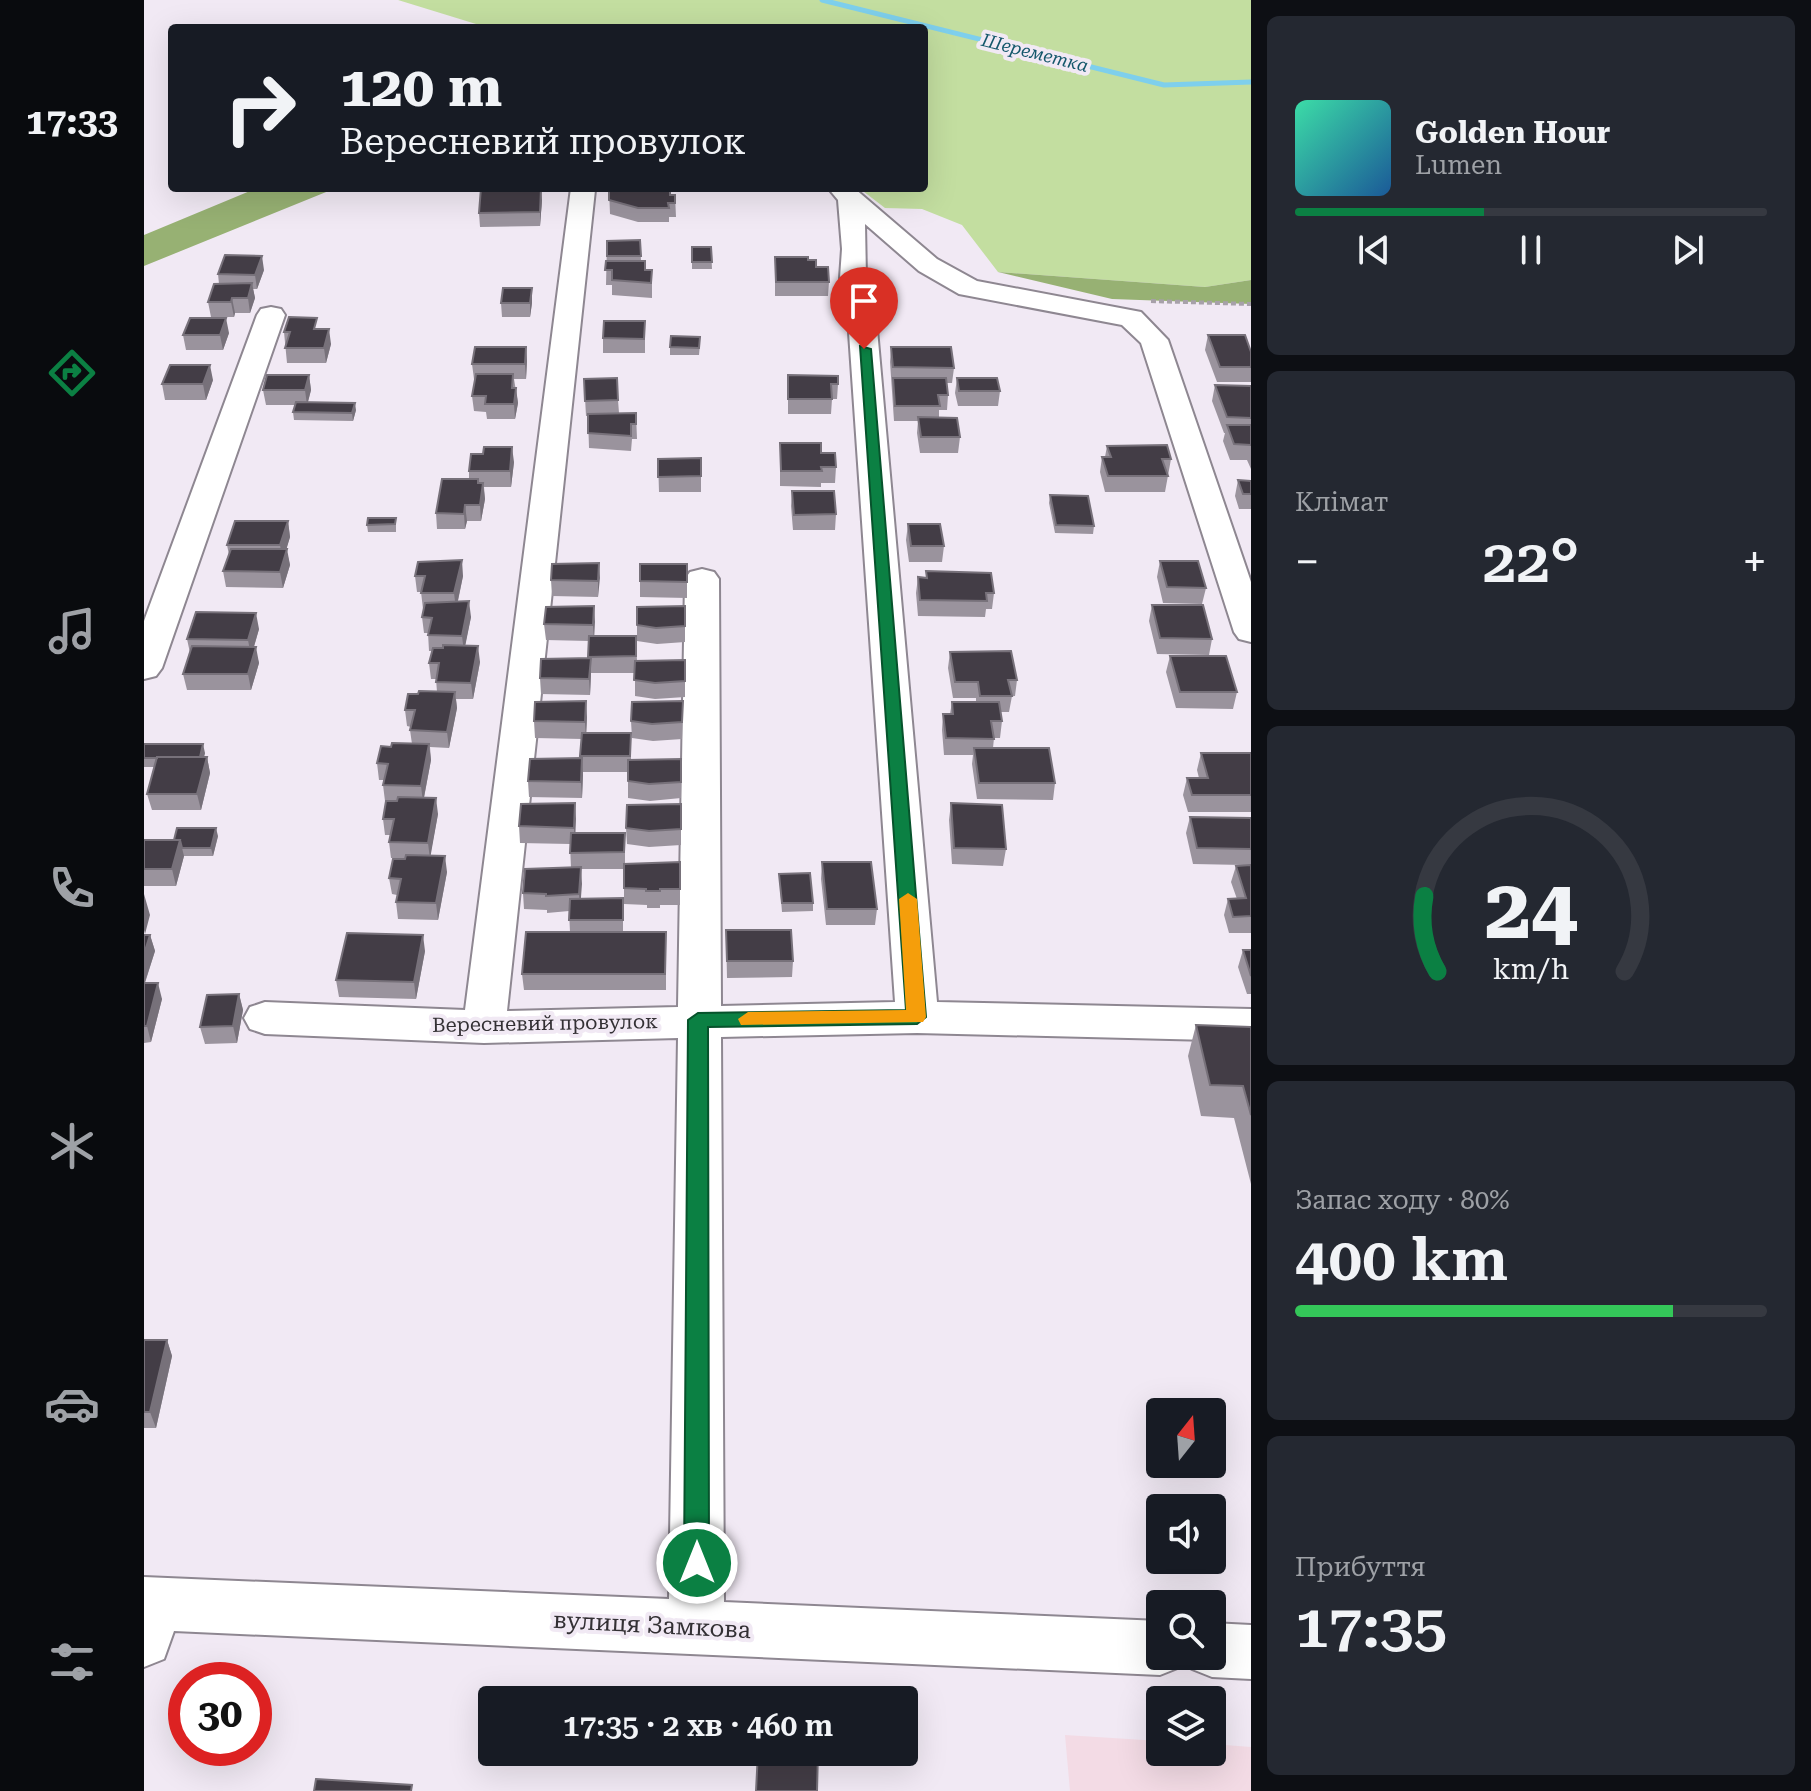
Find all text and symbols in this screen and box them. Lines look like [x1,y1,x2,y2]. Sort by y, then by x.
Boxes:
water label: Шереметка [979,29,1091,76]
text: 120 m [340,54,502,120]
icon: right [208,56,312,160]
text: 17:33 [26,101,118,143]
text: Golden Hour [1415,115,1610,150]
text: Вересневий провулок [340,121,746,163]
text: Lumen [1415,150,1502,180]
icon: previous [1352,228,1396,272]
icon: pause [1509,228,1553,272]
icon: next [1666,228,1710,272]
pin [830,267,898,349]
icon: arrive [842,279,886,323]
icon: directions [44,345,100,401]
text: Клімат [1295,487,1389,517]
text: 22° [1483,526,1579,597]
text: − [1295,536,1320,588]
text: + [1742,536,1767,588]
icon: music [44,603,100,659]
icon: phone [44,860,100,916]
text: 24 [1484,860,1578,957]
text: km/h [1493,952,1569,986]
street label: Вересневий провулок [432,1009,658,1037]
icon: climate [44,1118,100,1174]
text: Запас ходу · 80% [1295,1185,1510,1215]
text: 400 km [1295,1224,1508,1295]
icon: car [44,1376,100,1432]
north arrow [1146,1398,1226,1478]
map controls [1146,1398,1226,1766]
button: sound [1146,1494,1226,1574]
position arrow [655,1521,739,1605]
text: Прибуття [1295,1552,1426,1582]
button: search [1146,1590,1226,1670]
text: 17:35 [1295,1591,1447,1662]
street label: вулиця Замкова [552,1606,752,1644]
icon: filters [44,1634,100,1690]
speed limit sign: 30 [168,1662,272,1766]
button: layers [1146,1686,1226,1766]
text: 17:35 · 2 хв · 460 m [563,1708,833,1743]

